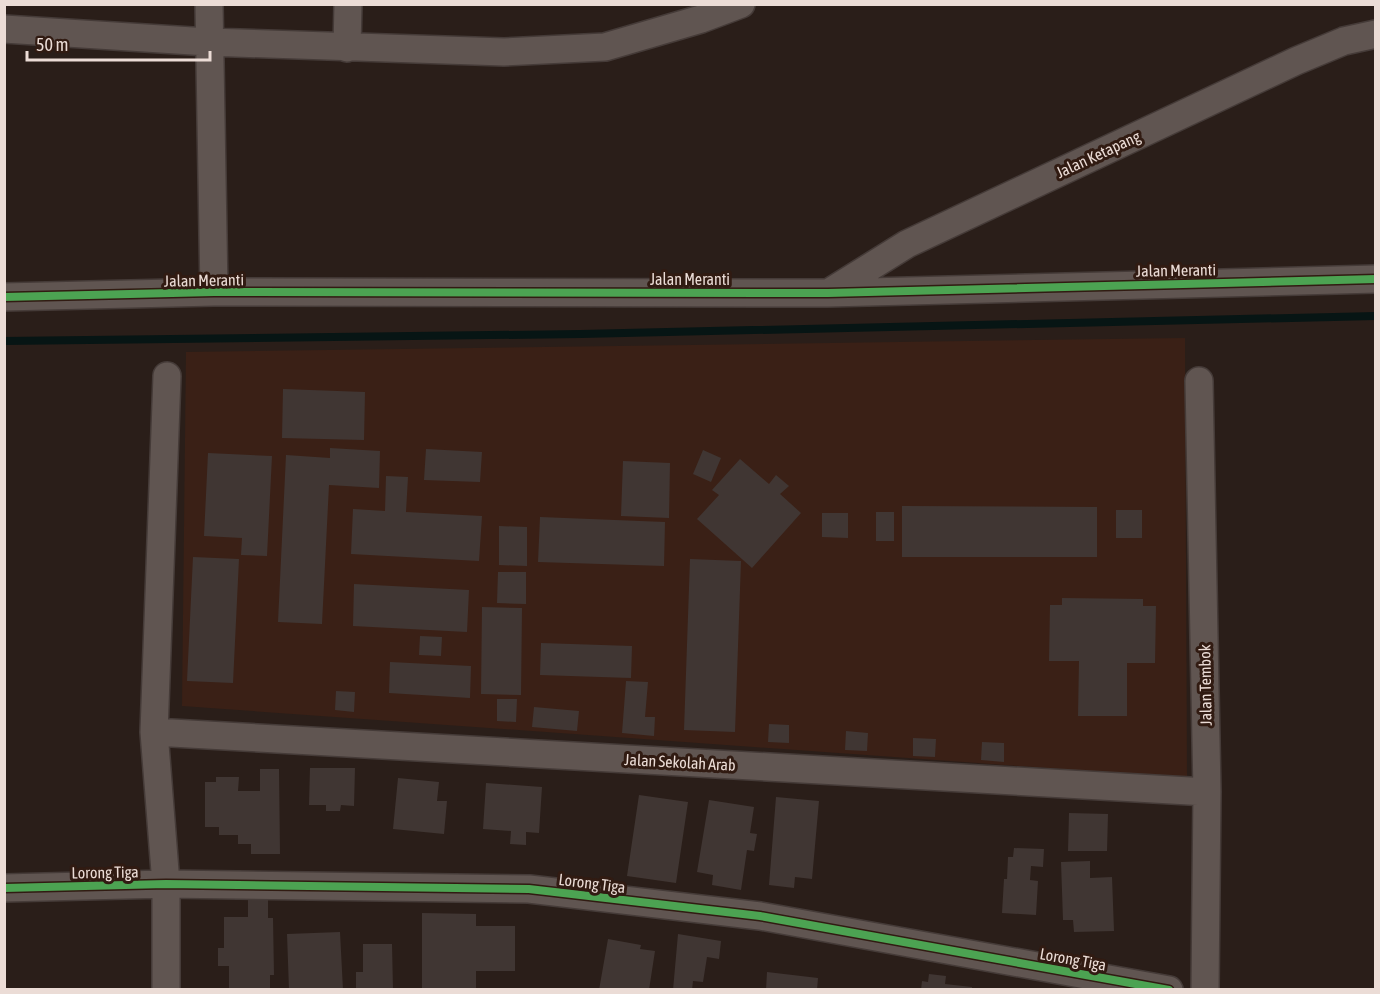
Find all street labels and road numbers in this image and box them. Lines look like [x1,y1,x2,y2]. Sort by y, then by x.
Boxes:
street label: Jalan Ketapang [1053,127,1143,182]
street label: Jalan Meranti [1136,260,1216,280]
street label: Jalan Meranti [164,270,244,290]
street label: Jalan Meranti [650,270,730,288]
street label: Jalan Tembok [1195,644,1215,726]
street label: Jalan Sekolah Arab [624,750,736,774]
street label: Lorong Tiga [71,862,139,883]
street label: Lorong Tiga [557,870,626,897]
street label: Lorong Tiga [1038,944,1108,975]

